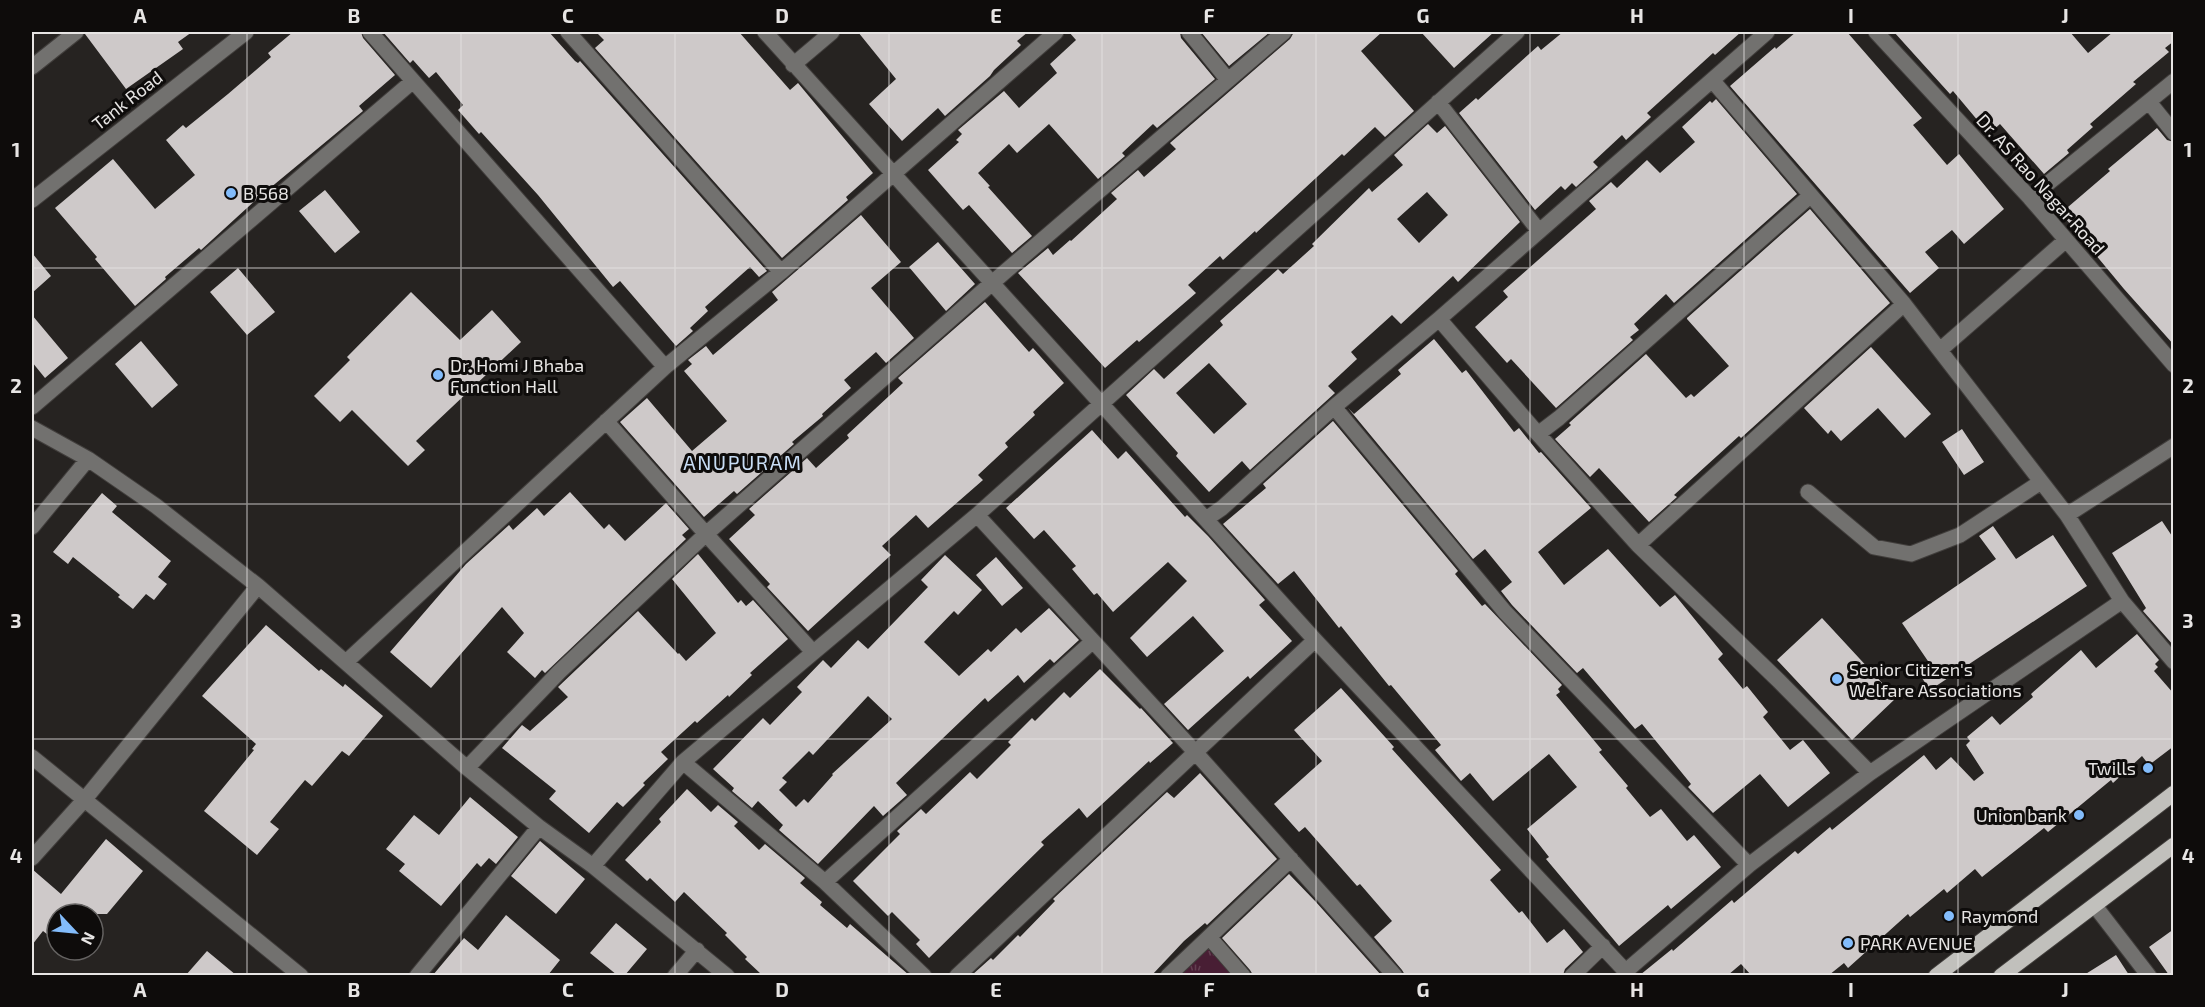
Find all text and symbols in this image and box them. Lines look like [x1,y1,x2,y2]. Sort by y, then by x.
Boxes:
text: A [133,3,147,27]
text: B [348,3,360,27]
text: C [562,3,574,27]
text: D [775,3,789,27]
text: E [990,3,1002,27]
text: F [1203,3,1215,27]
text: G [1417,3,1429,27]
text: H [1630,3,1644,27]
text: I [1848,3,1854,27]
text: J [2061,3,2069,27]
street label: Tank Road [87,66,167,134]
street label: Dr. AS Rao Nagar Road [1972,109,2110,259]
text: 1 [12,137,20,161]
text: 1 [2184,137,2192,161]
place label: B 568 [243,182,289,204]
marker: B 568 [224,186,238,200]
place label: Dr. Homi J Bhaba Function Hall [450,354,584,397]
marker: Dr. Homi J Bhaba Function Hall [431,368,445,382]
text: 2 [10,373,22,397]
text: 2 [2182,373,2194,397]
district label: ANUPURAM [683,450,803,474]
text: 3 [10,608,22,632]
text: 3 [2182,608,2194,632]
place label: Senior Citizen's Welfare Associations [1849,658,2022,701]
marker: Senior Citizen's Welfare Associations [1830,672,1844,686]
place label: Twills [2088,757,2136,779]
marker: Twills [2141,761,2155,775]
place label: Union bank [1976,804,2067,826]
marker: Union bank [2072,808,2086,822]
text: 4 [10,843,23,867]
text: 4 [2182,843,2195,867]
north arrow [45,902,105,962]
place label: Raymond [1961,905,2038,927]
marker: Raymond [1942,909,1956,923]
text: N [78,929,100,948]
place label: PARK AVENUE [1860,932,1973,954]
marker: PARK AVENUE [1841,936,1855,950]
text: A [133,977,147,1001]
text: B [348,977,360,1001]
text: C [562,977,574,1001]
text: D [775,977,789,1001]
text: E [990,977,1002,1001]
text: F [1203,977,1215,1001]
text: G [1417,977,1429,1001]
text: H [1630,977,1644,1001]
text: I [1848,977,1854,1001]
text: J [2061,977,2069,1001]

